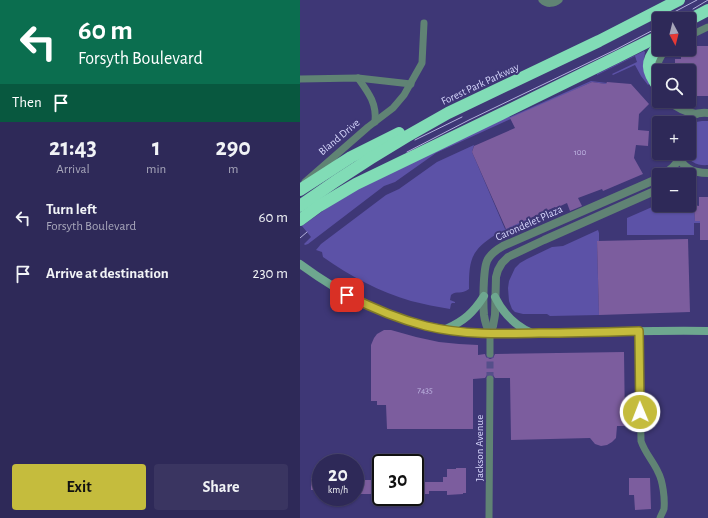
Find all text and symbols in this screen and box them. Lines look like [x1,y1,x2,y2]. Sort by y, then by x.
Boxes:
north arrow [652,12,696,56]
map controls [652,12,696,212]
icon: left [12,16,64,68]
text: 60 m [78,17,133,45]
text: Forsyth Boulevard [78,50,203,68]
street label: Forest Park Parkway [439,61,521,107]
button: search [652,64,696,108]
icon: arrive [50,92,72,114]
text: Then [12,95,42,110]
button: + [652,116,696,160]
street label: Bland Drive [316,117,362,157]
text: 21:43 [49,136,97,160]
text: 1 [152,136,161,160]
text: 290 [215,136,251,160]
house number: 100 [574,148,587,157]
text: Arrival [56,163,90,176]
text: min [146,163,166,176]
text: m [228,163,238,176]
button: − [652,168,696,212]
text: Turn left [46,202,97,217]
street label: Carondelet Plaza [494,203,564,243]
icon: left [12,207,34,229]
text: 60 m [259,210,288,225]
text: Forsyth Boulevard [46,220,136,233]
icon: arrive [12,263,34,285]
text: Arrive at destination [46,266,169,281]
text: 230 m [253,266,288,281]
pin [330,278,364,312]
icon: arrive [336,284,358,306]
house number: 7435 [417,386,433,395]
position arrow [619,391,661,433]
street label: Jackson Avenue [474,415,485,481]
speed limit sign: 30 [372,454,424,506]
button: Exit [12,464,146,510]
button: Share [154,464,288,510]
text: 20 [328,465,348,485]
text: km/h [328,485,348,495]

